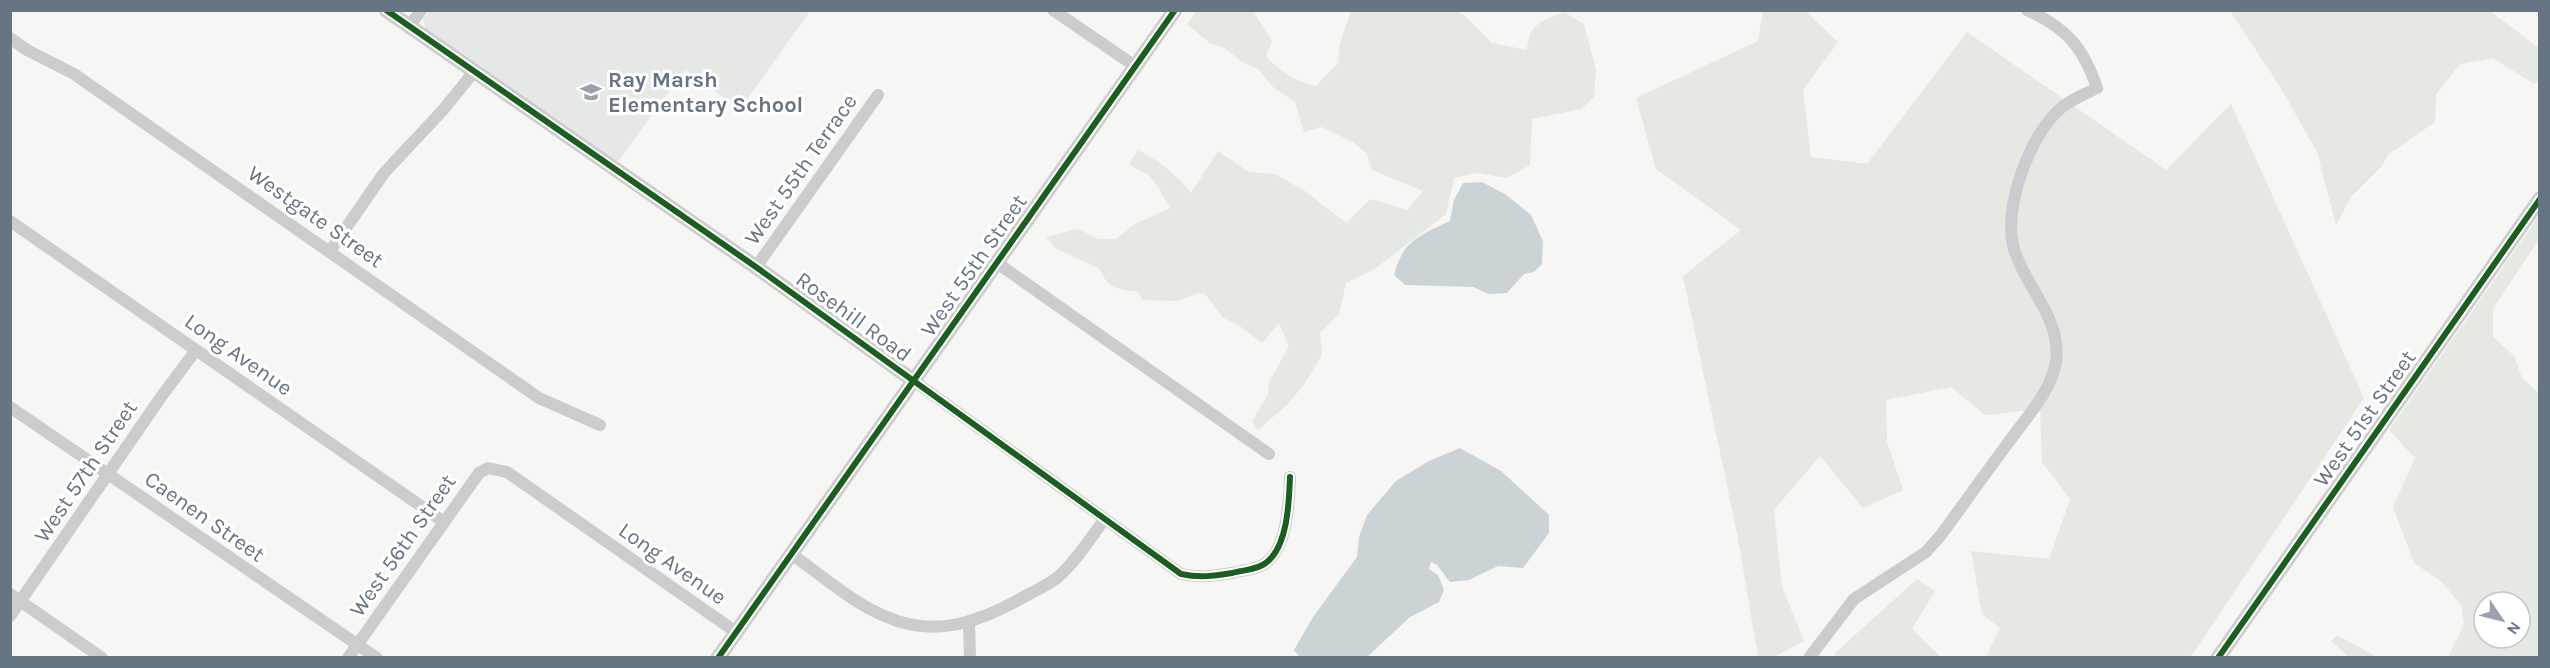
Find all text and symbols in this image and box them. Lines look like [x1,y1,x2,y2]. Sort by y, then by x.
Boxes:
place label: Ray Marsh Elementary School [608,67,803,118]
school or university icon: Ray Marsh Elementary School [579,80,603,104]
street label: West 55th Terrace [739,89,863,250]
street label: Westgate Street [243,160,388,273]
street label: West 55th Street [915,190,1032,342]
street label: Rosehill Road [791,266,916,367]
street label: Long Avenue [180,308,297,402]
street label: West 51st Street [2308,345,2421,492]
street label: West 57th Street [29,396,143,547]
street label: Caenen Street [139,466,269,568]
street label: West 56th Street [344,470,462,622]
street label: Long Avenue [614,517,731,611]
north arrow [2472,590,2532,650]
text: N [2503,618,2525,638]

